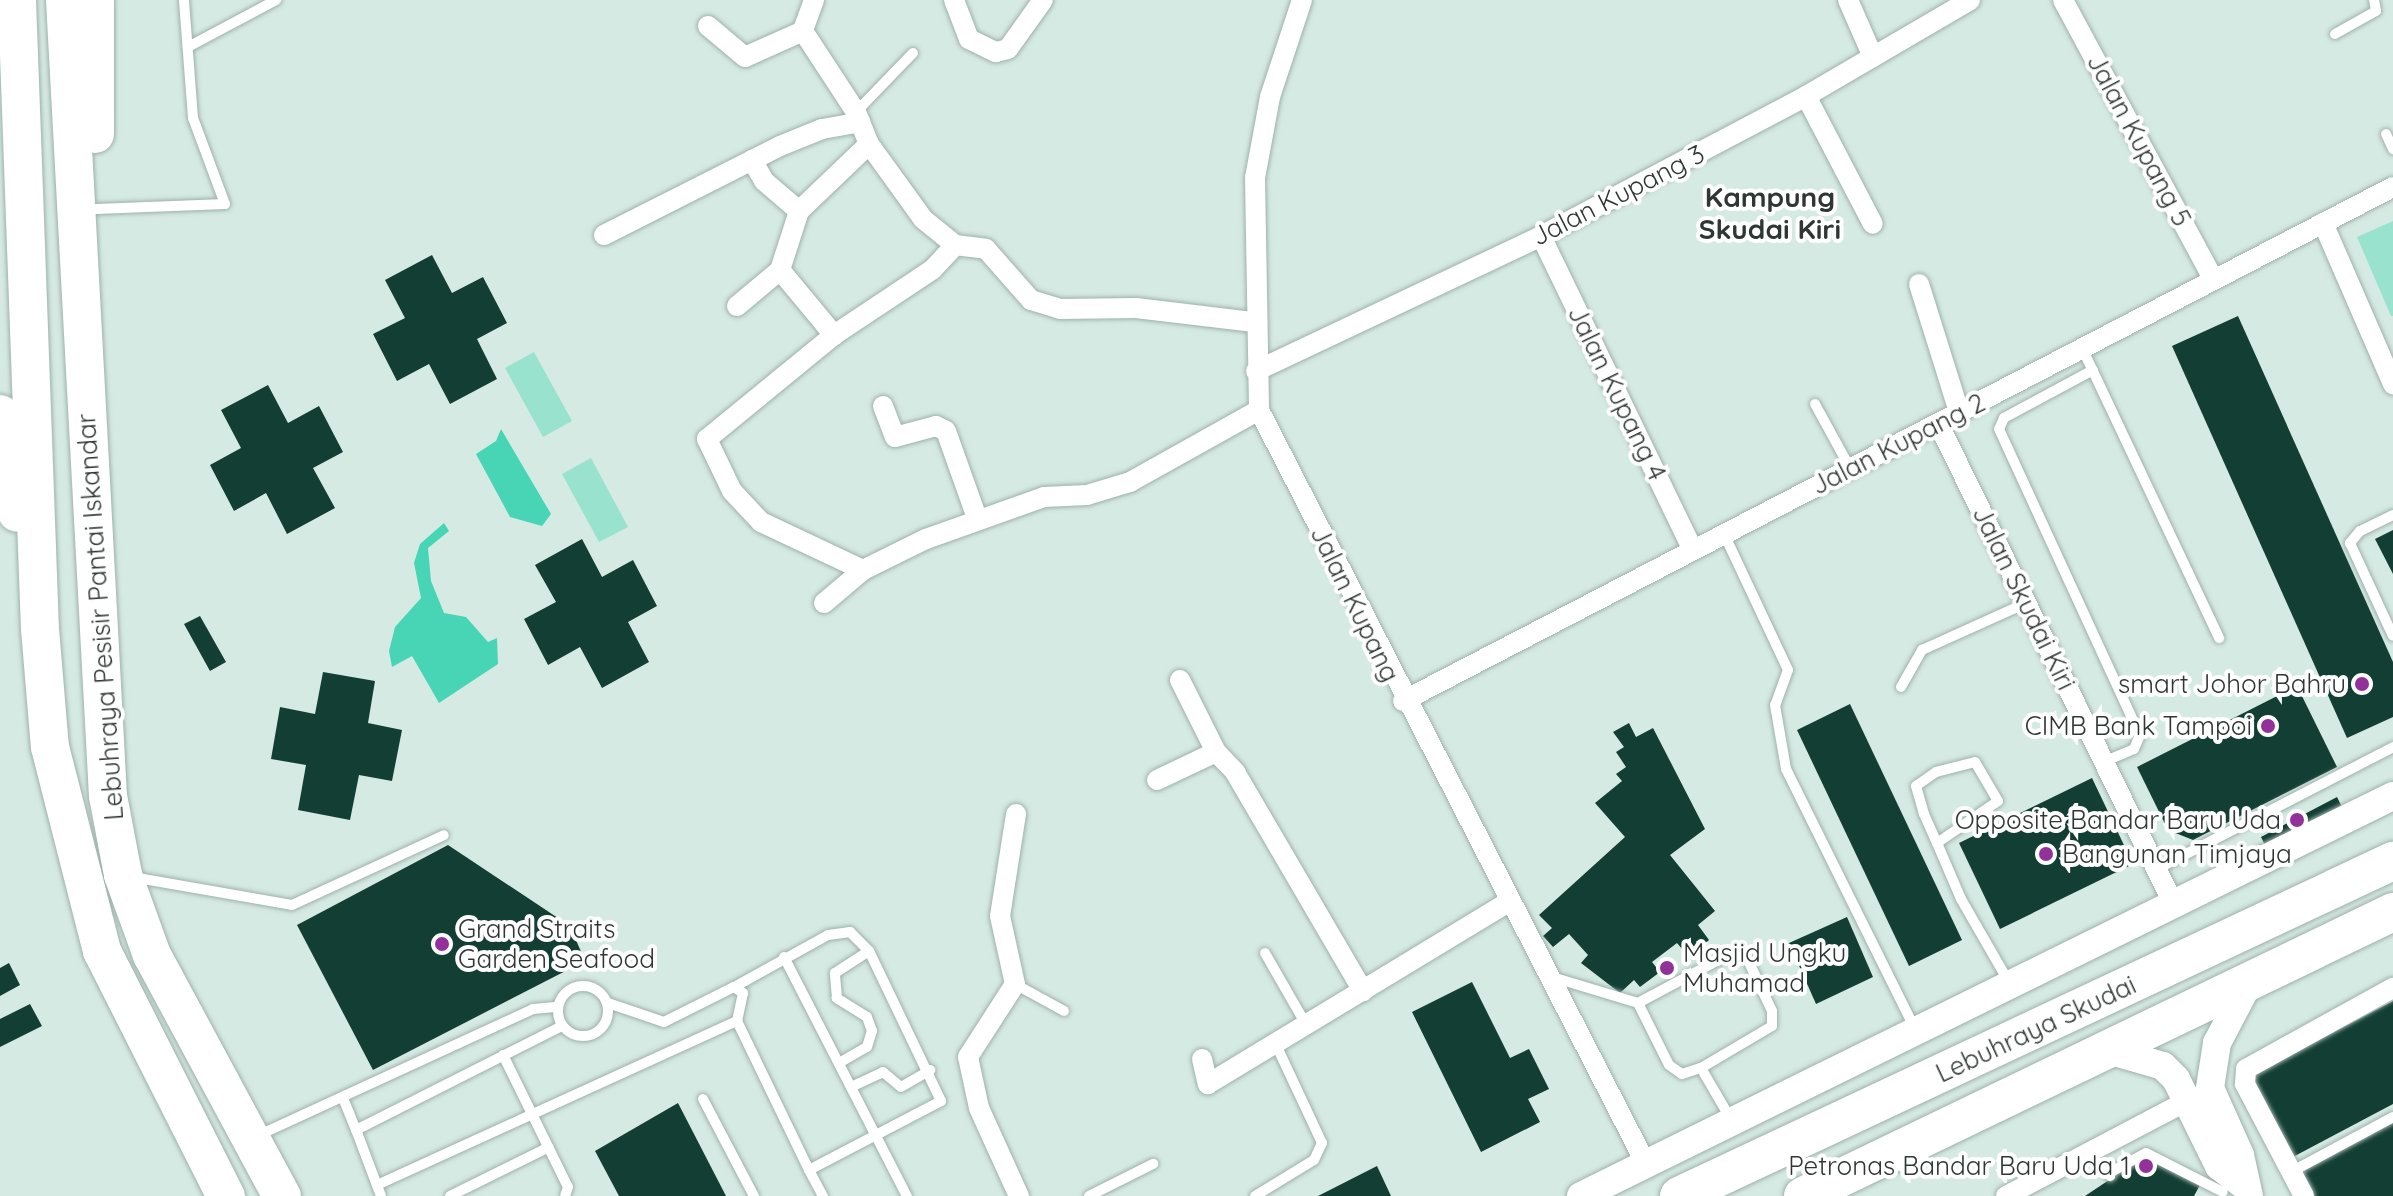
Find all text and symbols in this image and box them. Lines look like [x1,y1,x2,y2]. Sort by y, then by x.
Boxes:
street label: Jalan Kupang 5 [2080,49,2198,231]
street label: Jalan Kupang 3 [1526,138,1710,252]
district label: Kampung Skudai Kiri [1699,180,1841,246]
street label: Jalan Kupang 4 [1561,301,1673,485]
street label: Jalan Kupang 2 [1806,387,1990,501]
street label: Lebuhraya Pesisir Pantai Iskandar [70,413,130,821]
street label: Jalan Skudai Kiri [1966,501,2082,695]
street label: Jalan Kupang [1304,521,1406,687]
place label: smart Johor Bahru [2118,668,2346,700]
marker: smart Johor Bahru [2353,675,2371,693]
place label: CIMB Bank Tampoi [2025,710,2252,742]
marker: CIMB Bank Tampoi [2259,717,2277,735]
place label: Opposite Bandar Baru Uda [1955,804,2281,836]
marker: Opposite Bandar Baru Uda [2288,811,2306,829]
place label: Bangunan Timjaya [2062,838,2292,870]
marker: Bangunan Timjaya [2037,845,2055,863]
place label: Grand Straits Garden Seafood [458,913,655,974]
marker: Grand Straits Garden Seafood [433,935,451,953]
place label: Masjid Ungku Muhamad [1683,937,1846,998]
marker: Masjid Ungku Muhamad [1658,959,1676,977]
street label: Lebuhraya Skudai [1931,969,2141,1089]
place label: Petronas Bandar Baru Uda 1 [1788,1150,2130,1182]
marker: Petronas Bandar Baru Uda 1 [2137,1157,2155,1175]

